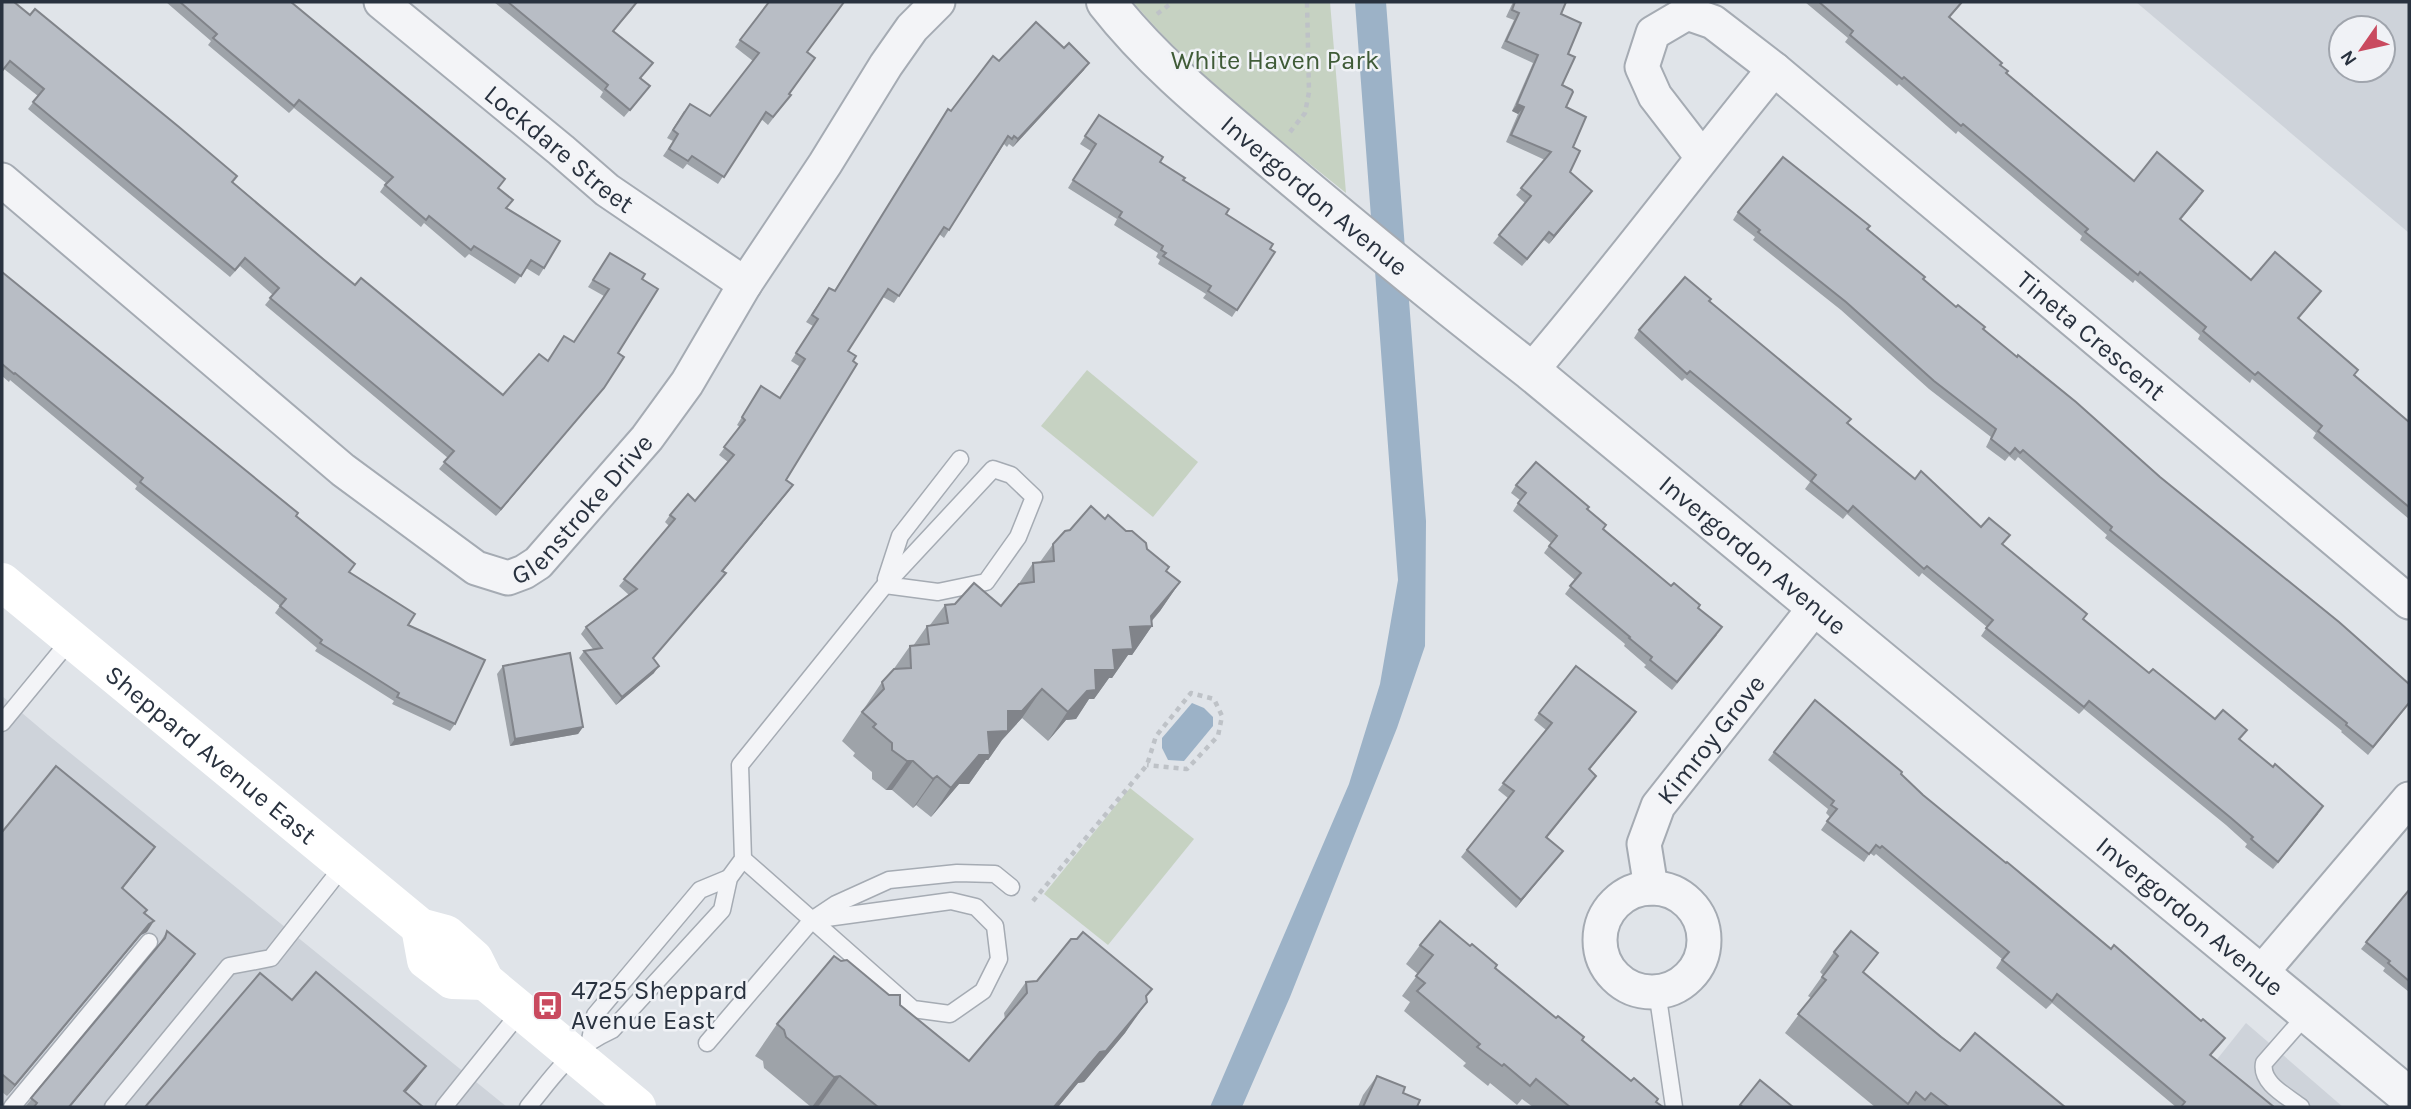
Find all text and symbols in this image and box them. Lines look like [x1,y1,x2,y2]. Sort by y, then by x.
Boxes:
north arrow [2327,14,2397,84]
park label: White Haven Park [1171,45,1379,76]
text: N [2336,46,2362,70]
street label: Lockdare Street [478,79,640,220]
street label: Invergordon Avenue [1215,109,1414,283]
street label: Tineta Crescent [2010,265,2172,407]
street label: Glenstroke Drive [507,428,659,591]
street label: Invergordon Avenue [1653,469,1853,642]
street label: Sheppard Avenue East [99,659,323,851]
street label: Kimroy Grove [1650,669,1772,811]
street label: Invergordon Avenue [2090,830,2290,1003]
place label: 4725 Sheppard Avenue East [571,975,748,1036]
bus stop icon: 4725 Sheppard Avenue East [531,988,565,1022]

